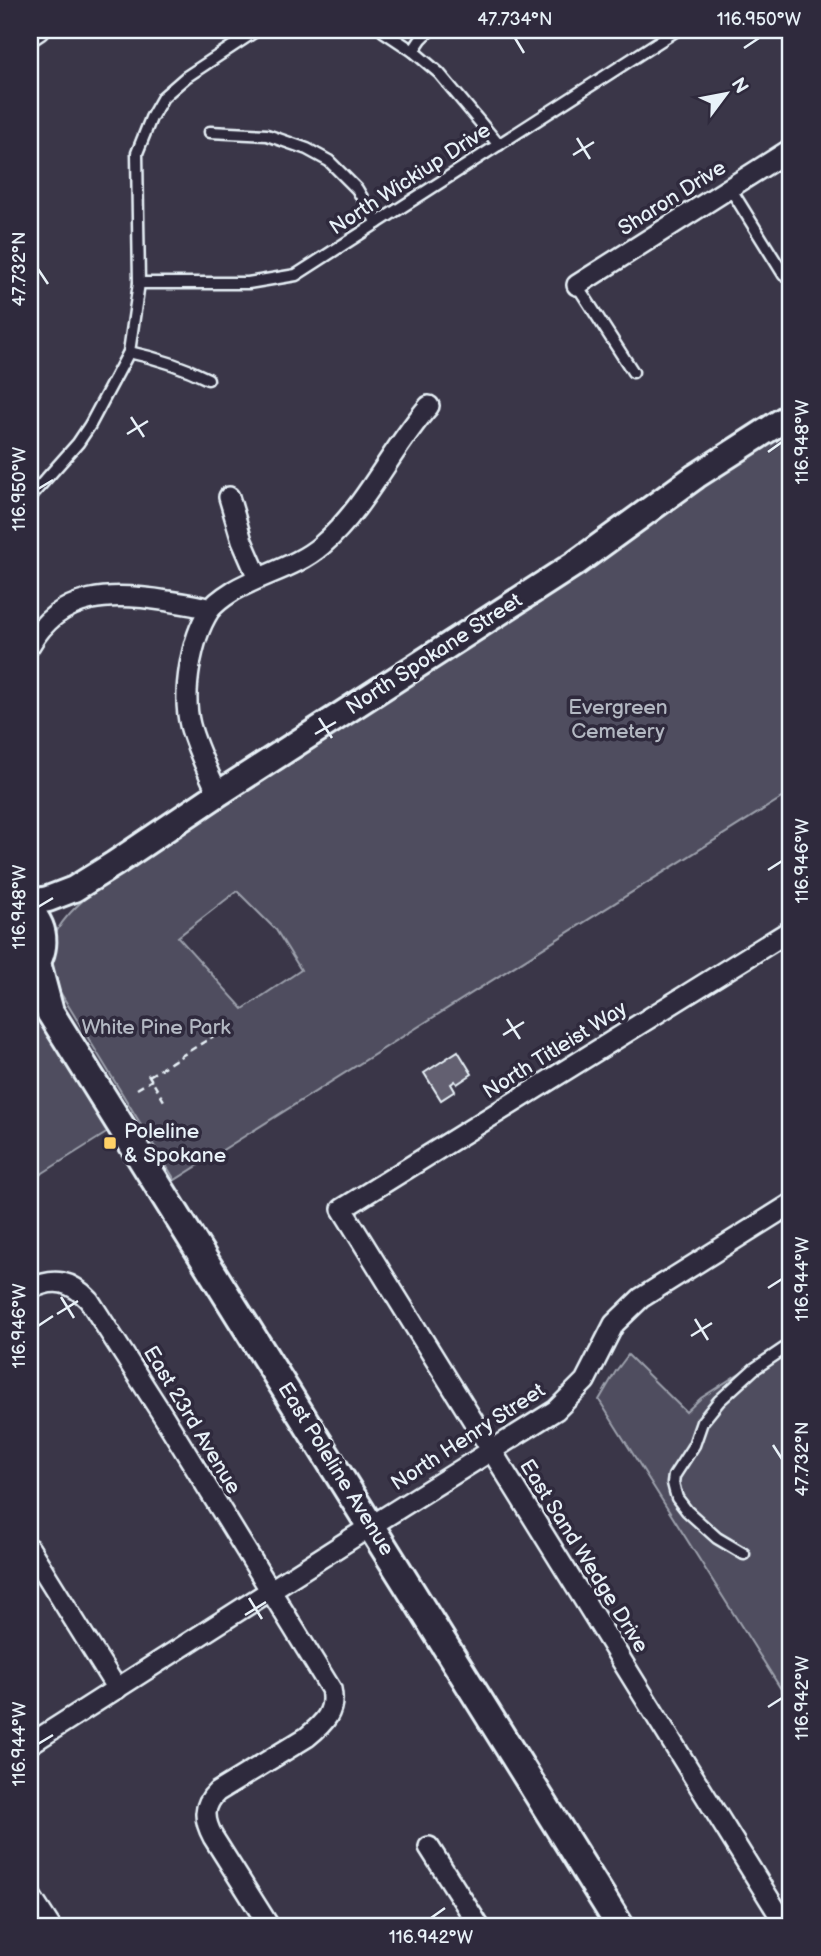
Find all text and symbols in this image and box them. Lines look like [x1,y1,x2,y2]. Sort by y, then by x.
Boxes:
text: 47.734°N [477,9,553,30]
text: 116.950°W [717,9,802,30]
north arrow [692,60,762,130]
text: N [726,74,753,98]
street label: North Wickiup Drive [325,118,495,240]
street label: Sharon Drive [614,155,730,241]
text: 47.732°N [9,231,30,307]
text: 116.948°W [792,399,813,485]
text: 116.950°W [9,446,30,531]
street label: North Spokane Street [341,587,527,720]
park label: Evergreen Cemetery [568,695,668,744]
text: 116.946°W [792,818,813,904]
text: 116.948°W [9,864,30,950]
street label: North Titleist Way [479,995,632,1104]
park label: White Pine Park [81,1015,231,1040]
place label: Poleline & Spokane [124,1119,226,1168]
marker: Poleline & Spokane [102,1135,118,1151]
text: 116.944°W [792,1236,813,1321]
text: 116.946°W [9,1283,30,1369]
street label: East 23rd Avenue [138,1341,246,1499]
street label: East Poleline Avenue [273,1378,399,1560]
street label: North Henry Street [386,1378,550,1496]
text: 47.732°N [792,1421,813,1497]
street label: East Sand Wedge Drive [514,1455,654,1657]
text: 116.942°W [792,1655,813,1740]
text: 116.944°W [9,1701,30,1786]
text: 116.942°W [389,1927,474,1948]

